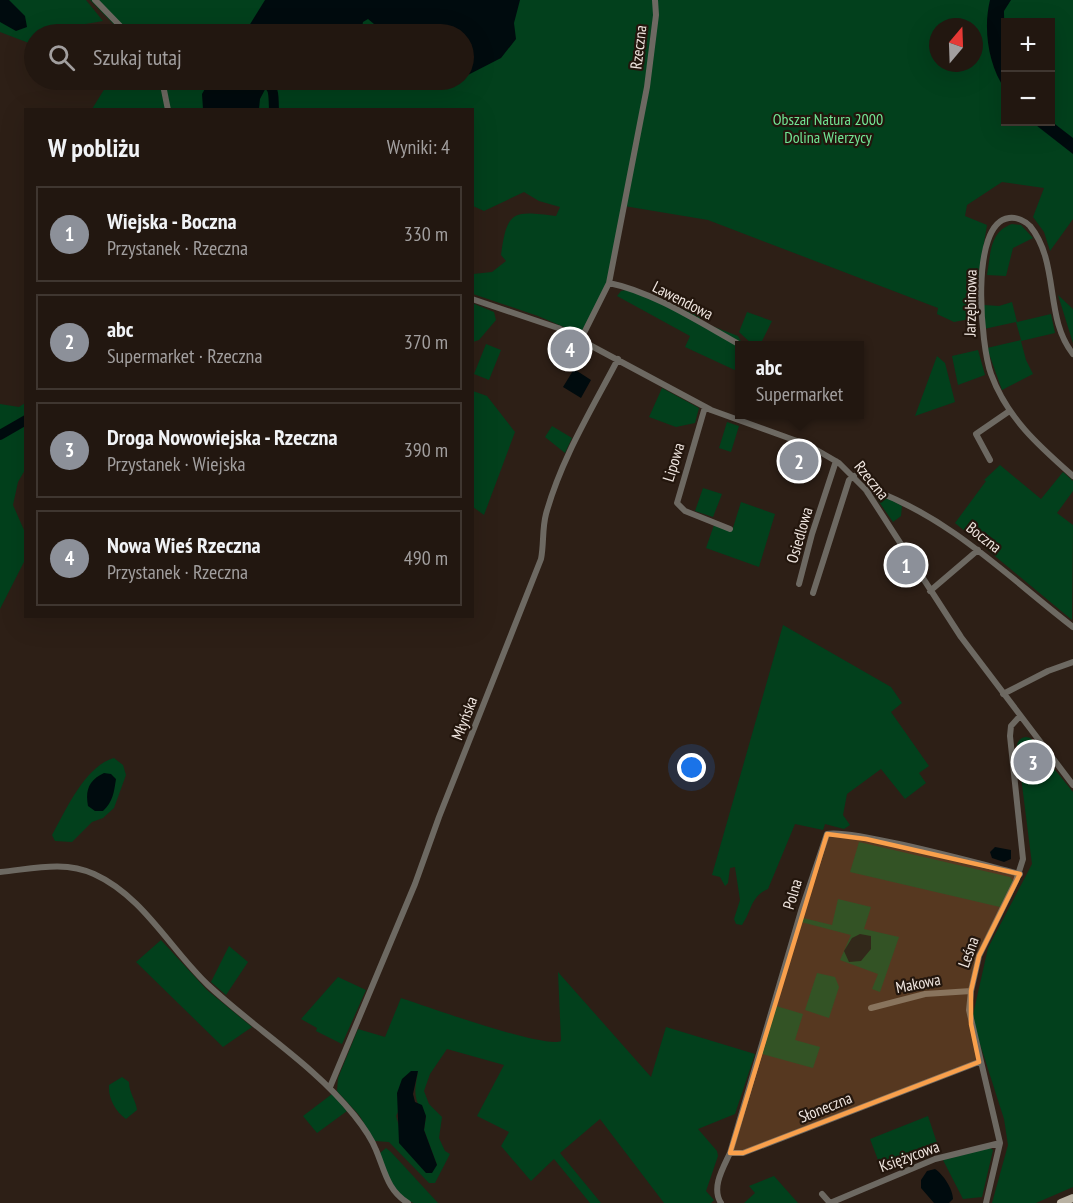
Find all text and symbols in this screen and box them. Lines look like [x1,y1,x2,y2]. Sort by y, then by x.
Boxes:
north arrow [929,18,983,72]
map controls [1001,18,1055,126]
button: + [1001,18,1055,72]
search box [24,24,474,90]
street label: Rzeczna [625,24,651,70]
icon: search [45,41,78,74]
text: Szukaj tutaj [93,43,182,71]
button: − [1001,72,1055,126]
park label: Obszar Natura 2000 Dolina Wierzycy [773,109,883,147]
text: W pobliżu [48,131,140,164]
text: Wyniki: 4 [387,134,450,160]
text: Wiejska - Boczna [107,207,237,235]
text: 1 [65,221,74,247]
text: 330 m [404,221,448,247]
text: Przystanek · Rzeczna [107,235,248,261]
street label: Jarzębinowa [959,269,981,338]
street label: Lawendowa [649,276,717,324]
text: abc [107,315,134,343]
pin: 4 [550,326,590,372]
text: 2 [65,329,74,355]
text: 370 m [404,329,448,355]
popup [735,341,864,419]
text: Supermarket · Rzeczna [107,343,262,369]
text: abc [756,353,782,381]
text: Supermarket [756,381,843,407]
text: Droga Nowowiejska - Rzeczna [107,423,338,451]
text: 3 [65,437,74,463]
text: 390 m [404,437,448,463]
pin: 2 [780,438,818,484]
street label: Lipowa [658,440,688,484]
text: Przystanek · Wiejska [107,451,245,477]
street label: Rzeczna [850,457,894,503]
street label: Osiedlowa [781,505,817,565]
street label: Boczna [962,517,1006,557]
text: Nowa Wieś Rzeczna [107,531,261,559]
pin: 1 [886,542,926,588]
text: 4 [65,545,74,571]
text: 490 m [404,545,448,571]
text: Przystanek · Rzeczna [107,559,248,585]
street label: Młyńska [447,693,481,743]
pin: 3 [1014,740,1052,784]
your location [677,753,706,782]
street label: Polna [778,876,806,912]
street label: Leśna [953,934,983,970]
street label: Makowa [894,969,942,997]
street label: Słoneczna [795,1087,855,1127]
street label: Księżycowa [876,1136,942,1176]

